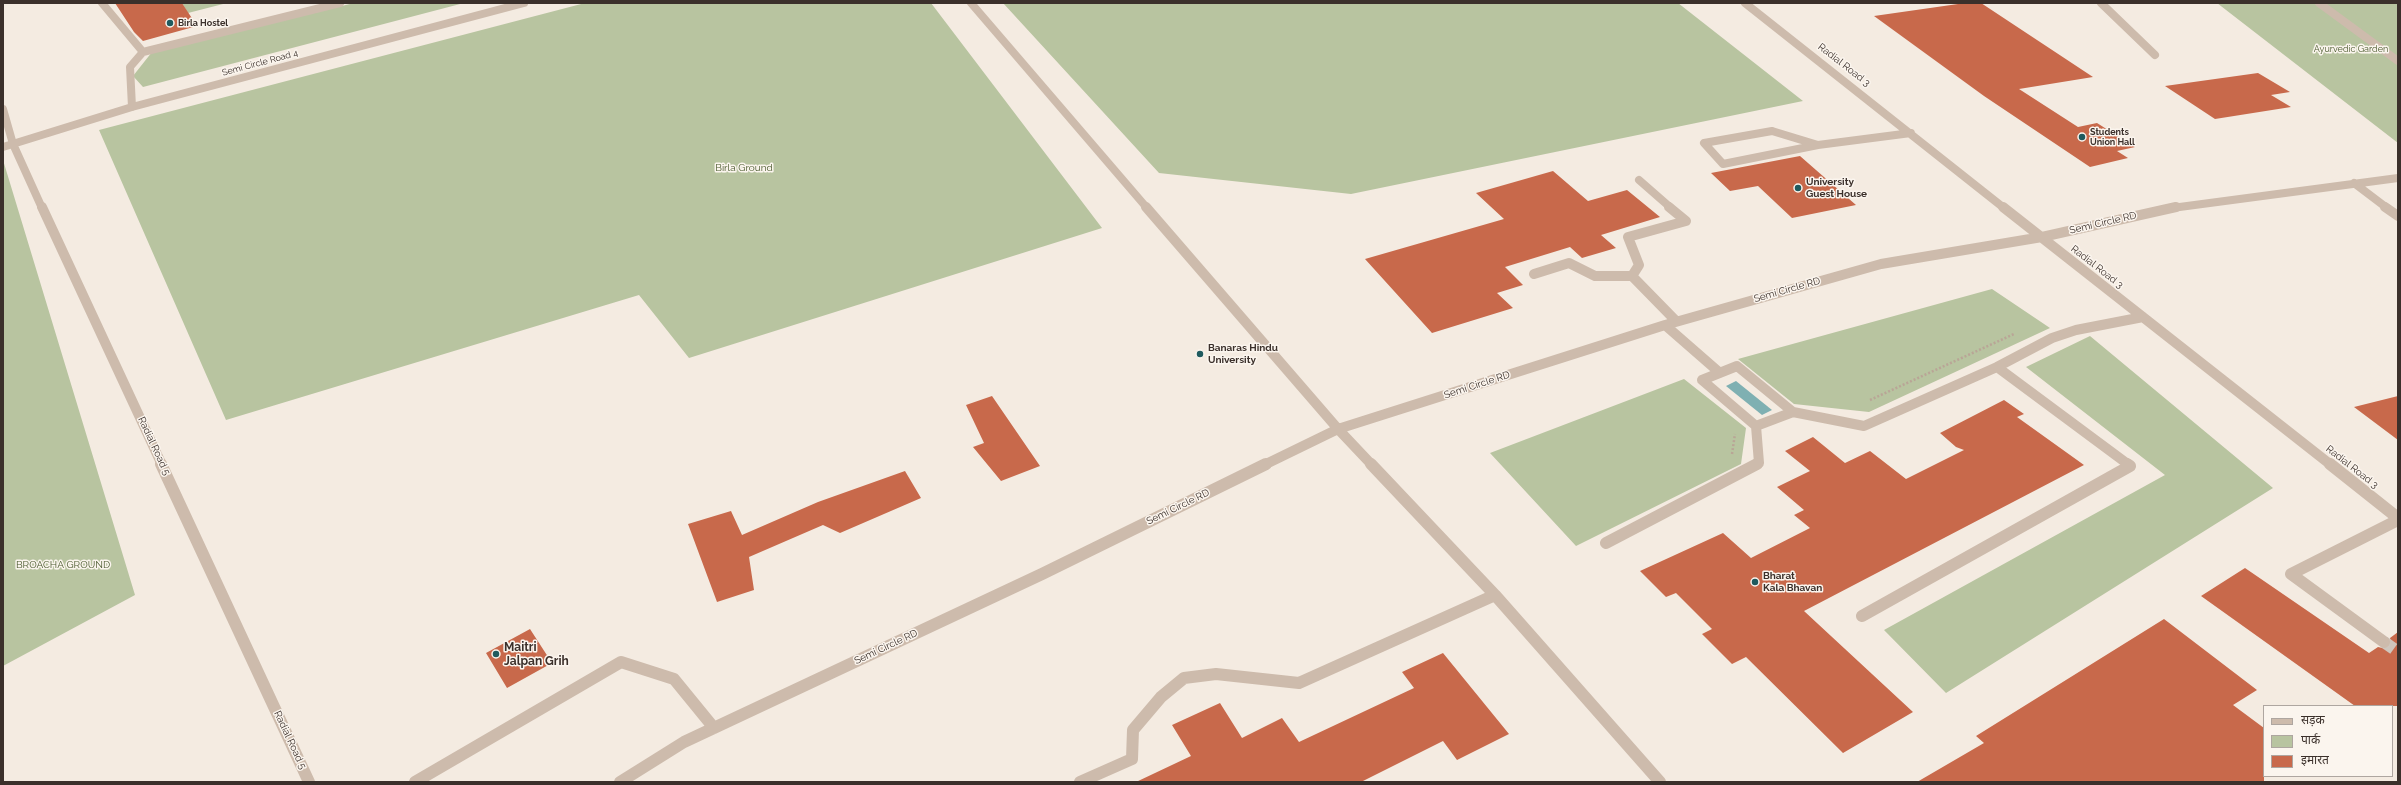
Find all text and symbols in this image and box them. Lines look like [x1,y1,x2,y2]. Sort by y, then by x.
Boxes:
marker: Birla Hostel [165,18,175,28]
place label: Birla Hostel [178,18,228,28]
street label: Radial Road 3 [1816,41,1872,89]
park label: Ayurvedic Garden [2314,44,2388,54]
street label: Semi Circle Road 4 [221,48,299,78]
place label: Students Union Hall [2090,127,2135,148]
marker: Students Union Hall [2077,132,2087,142]
park label: Birla Ground [715,162,773,174]
place label: University Guest House [1806,176,1867,200]
marker: University Guest House [1793,183,1803,193]
street label: Semi Circle RD [2068,209,2138,237]
street label: Radial Road 3 [2069,243,2125,291]
street label: Semi Circle RD [1752,275,1822,305]
place label: Banaras Hindu University [1208,342,1278,366]
marker: Banaras Hindu University [1195,349,1205,359]
street label: Semi Circle RD [1443,369,1511,401]
street label: Radial Road 5 [135,415,173,477]
street label: Radial Road 3 [2324,443,2380,491]
street label: Semi Circle RD [1145,487,1211,527]
park label: BROACHA GROUND [16,559,110,571]
place label: Bharat Kala Bhavan [1763,570,1822,594]
marker: Bharat Kala Bhavan [1750,577,1760,587]
street label: Semi Circle RD [852,627,920,667]
place label: Maitri Jalpan Grih [504,640,569,668]
marker: Maitri Jalpan Grih [491,649,501,659]
legend [2263,705,2393,777]
street label: Radial Road 5 [271,709,309,771]
text: सड़क [2301,713,2325,727]
text: पार्क [2301,733,2320,747]
text: इमारत [2301,753,2329,767]

